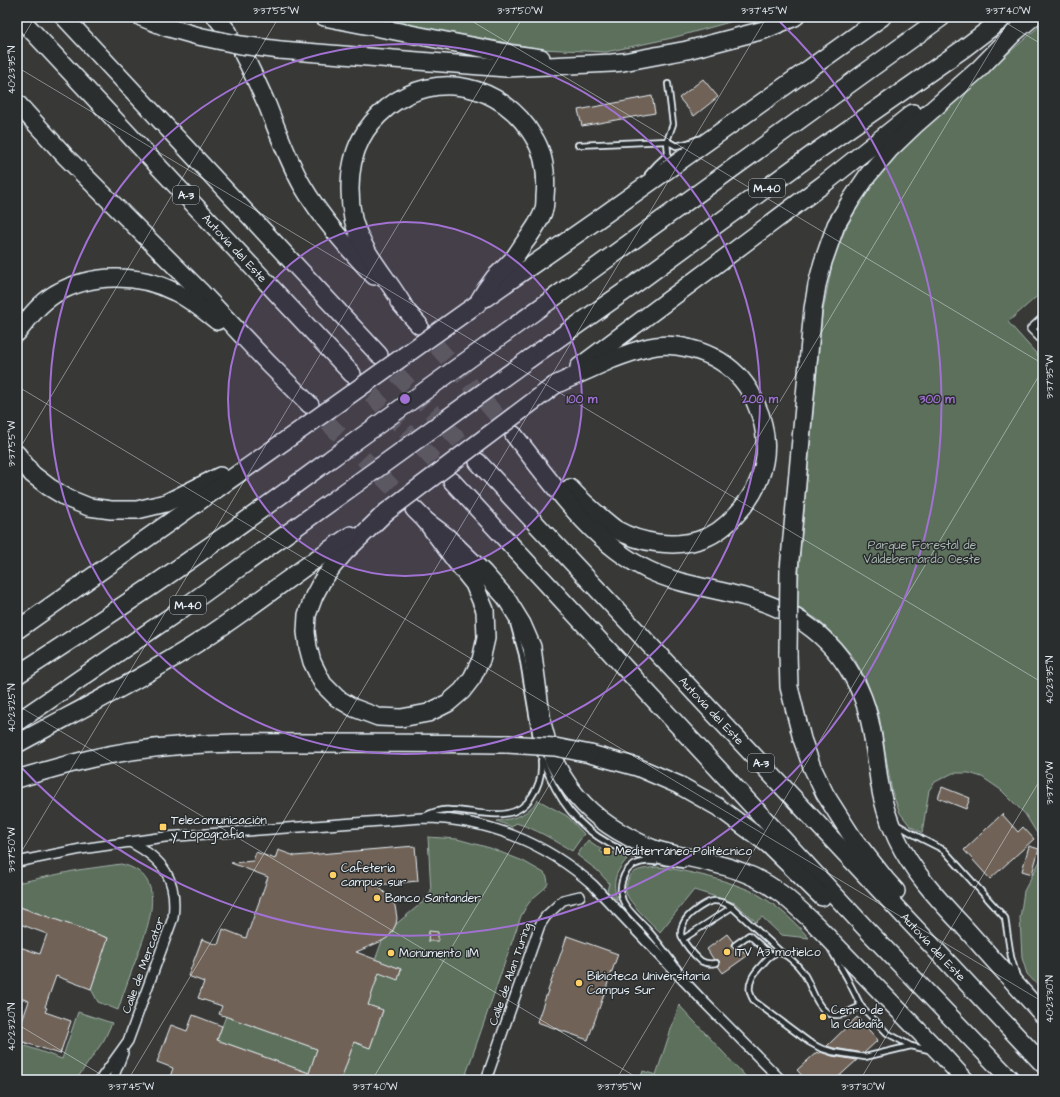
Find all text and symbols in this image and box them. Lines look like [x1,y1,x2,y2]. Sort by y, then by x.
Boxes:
text: 3°37'55"W [253,4,300,18]
text: 3°37'50"W [497,4,543,18]
text: 3°37'45"W [741,4,787,18]
text: 3°37'40"W [985,4,1031,18]
text: 40°23'35"N [5,46,19,94]
road number: M-40 [749,179,785,197]
road number: A-3 [173,186,199,204]
street label: Autovía del Este [198,210,271,287]
text: 3°37'35"W [1043,354,1057,399]
text: 100 m [567,391,598,408]
text: 200 m [741,391,779,408]
text: 300 m [918,391,955,408]
centre of rings [398,392,412,406]
text: 3°37'55"W [5,420,19,467]
park label: Parque Forestal de Valdebernardo Oeste [864,537,981,568]
road number: M-40 [170,596,206,614]
text: 40°23'35"N [1043,656,1057,704]
street label: Autovía del Este [675,673,748,749]
text: 40°23'25"N [5,683,19,733]
road number: A-3 [748,754,774,772]
text: 3°37'30"W [1043,761,1057,805]
place label: Telecomunicación y Topografía [171,812,267,844]
marker: Telecomunicación y Topografía [158,822,168,832]
text: 3°37'50"W [5,827,19,873]
place label: Mediterráneo-Politécnico [615,843,753,860]
marker: Mediterráneo-Politécnico [602,846,612,856]
place label: Cafetería campus sur [341,860,407,891]
marker: Cafetería campus sur [328,870,338,880]
place label: Banco Santander [385,890,481,907]
marker: Banco Santander [372,893,382,903]
street label: Autovía del Este [896,909,969,986]
street label: Calle de Mercator [118,914,169,1016]
street label: Calle de Alan Turing [485,920,537,1028]
place label: ITV A3 motielco [735,944,821,961]
place label: Monumento 11M [399,945,479,962]
marker: ITV A3 motielco [722,947,732,957]
marker: Monumento 11M [386,948,396,958]
place label: Bibioteca Universitaria Campus Sur [587,968,710,999]
text: 40°23'30"N [1043,975,1057,1023]
marker: Bibioteca Universitaria Campus Sur [574,978,584,988]
place label: Cerro de la Cabaña [831,1002,884,1033]
text: 40°23'20"N [5,1003,19,1051]
marker: Cerro de la Cabaña [818,1012,828,1022]
text: 3°37'45"W [108,1080,154,1094]
text: 3°37'40"W [352,1080,398,1094]
text: 3°37'35"W [597,1080,642,1094]
text: 3°37'30"W [841,1080,885,1094]

